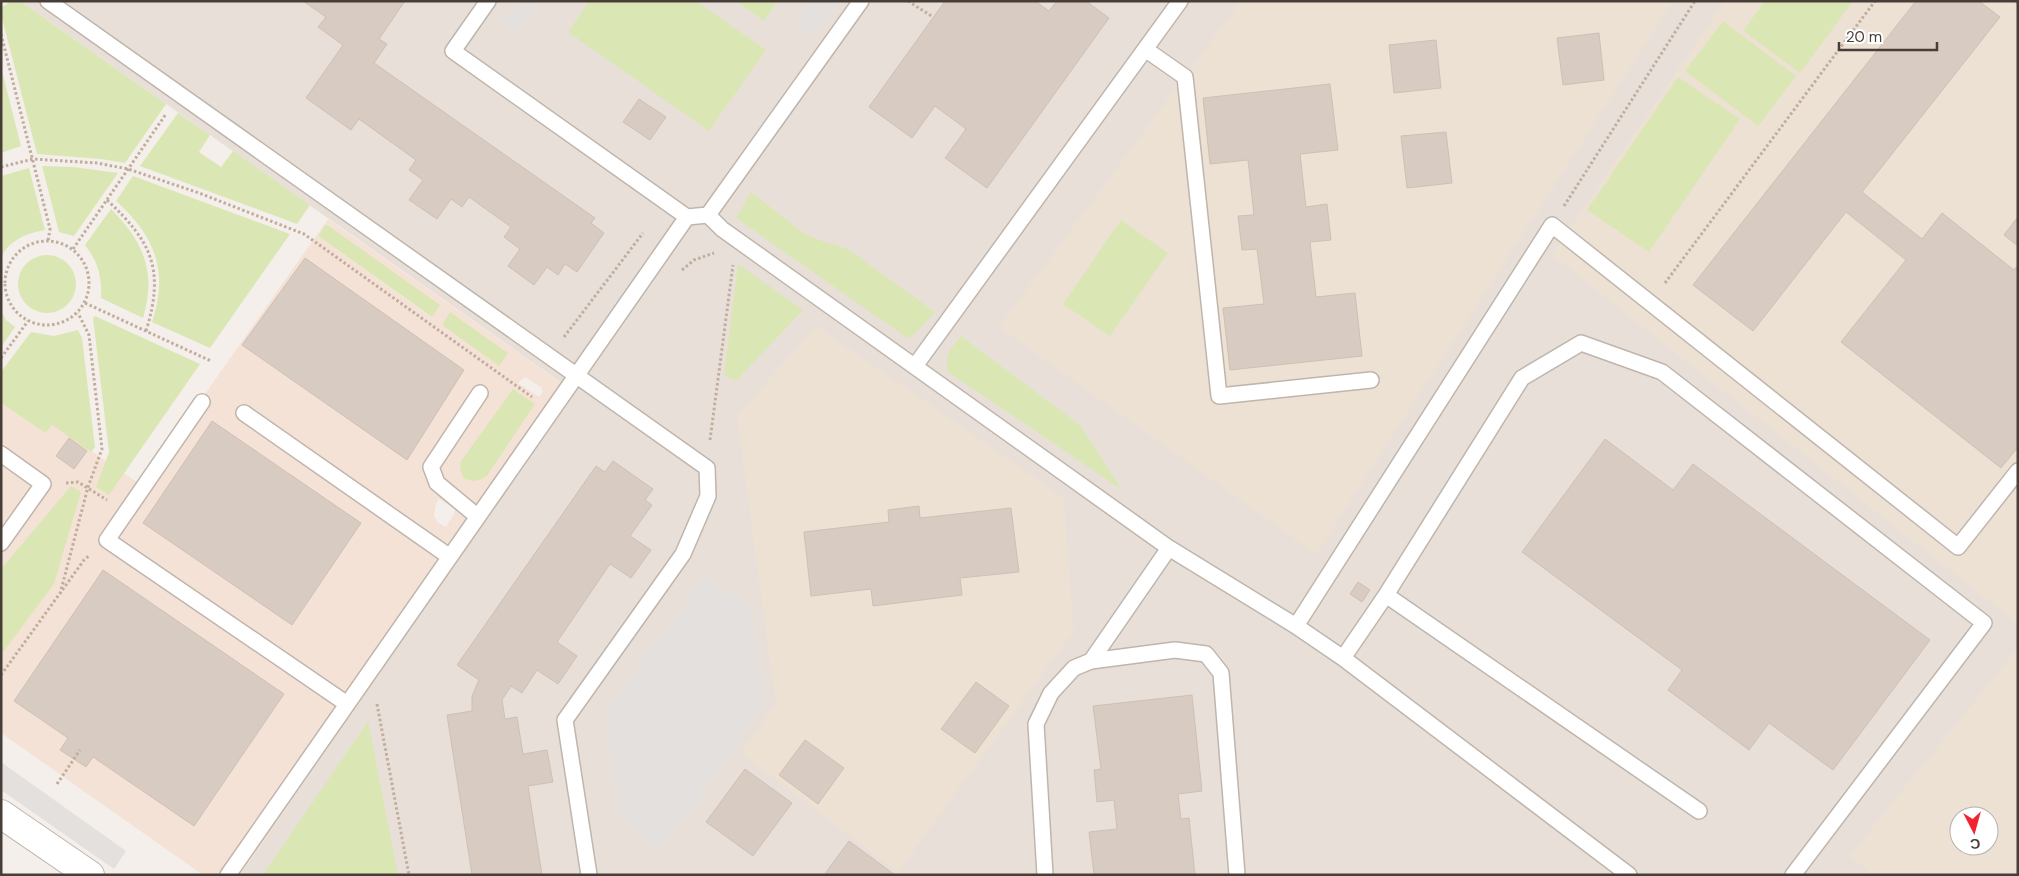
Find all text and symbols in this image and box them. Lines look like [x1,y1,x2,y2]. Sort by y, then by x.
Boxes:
scale bar [1839,20,1936,52]
text: 20 m [1846,27,1882,47]
north arrow [1949,806,1999,856]
text: С [1969,834,1981,853]

